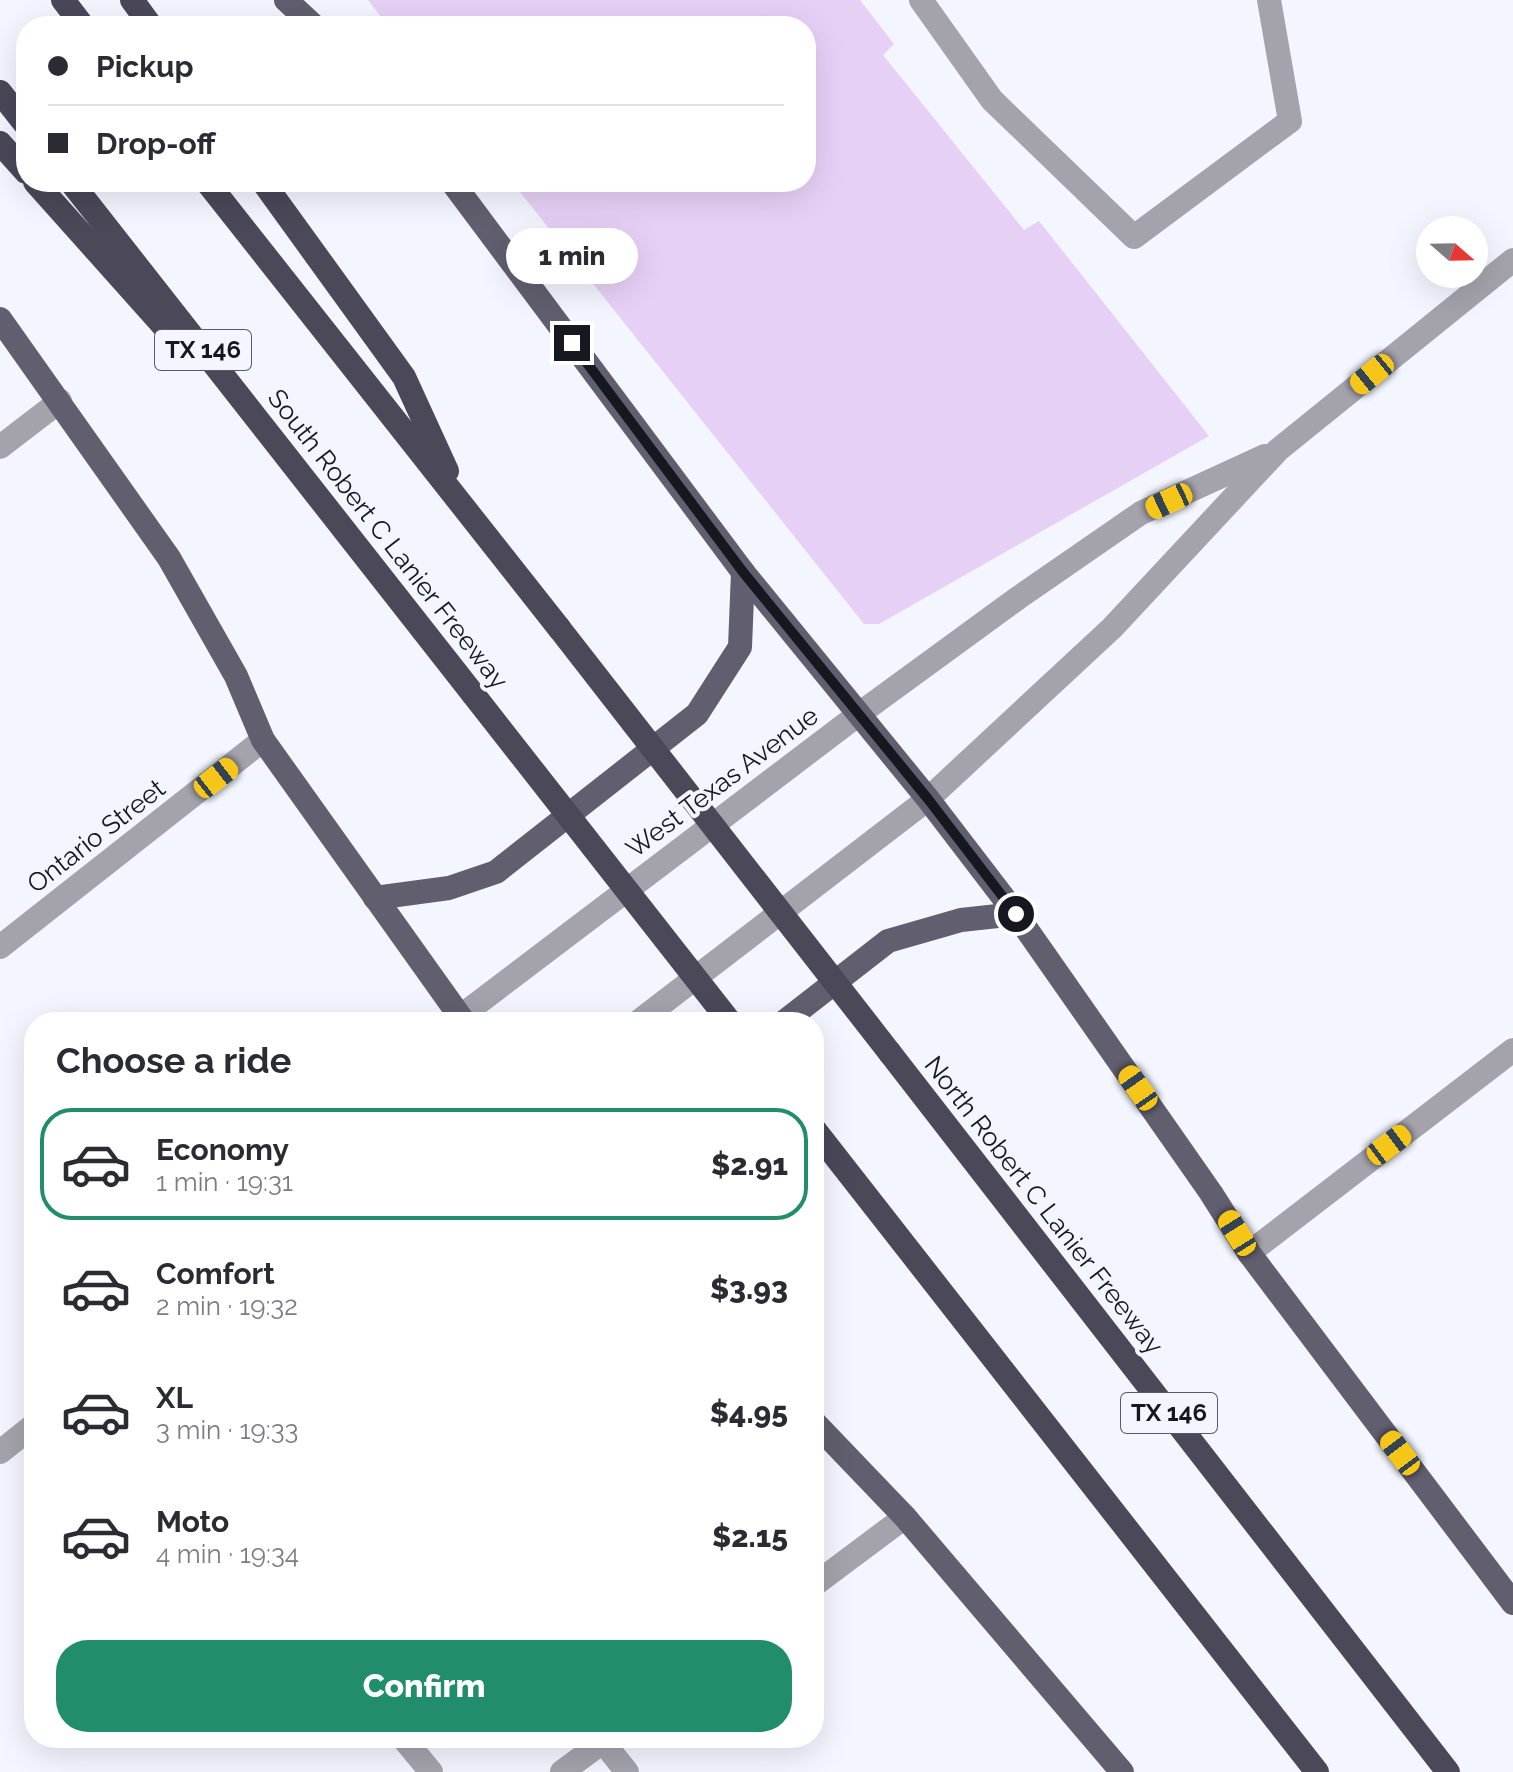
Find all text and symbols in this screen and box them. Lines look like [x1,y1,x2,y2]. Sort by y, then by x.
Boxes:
text: Pickup [96,49,194,84]
text: Drop-off [96,126,216,161]
north arrow [1416,216,1488,288]
map controls [1416,216,1488,288]
callout: 1 min [506,227,638,283]
text: 1 min [539,241,605,271]
route end [554,325,590,361]
road number: TX 146 [155,330,251,370]
car [1346,350,1398,398]
street label: South Robert C Lanier Freeway [262,383,514,695]
car [1142,480,1196,522]
street label: West Texas Avenue [620,700,824,864]
car [190,754,242,802]
street label: Ontario Street [21,773,171,899]
route start [998,896,1034,932]
text: Choose a ride [56,1039,291,1081]
street label: North Robert C Lanier Freeway [918,1050,1170,1360]
car [1114,1061,1162,1115]
car [1363,1121,1415,1169]
icon: car [60,1128,132,1200]
text: Economy [156,1132,289,1167]
text: $2.91 [711,1147,788,1182]
text: 1 min · 19:31 [156,1167,293,1197]
car [1214,1206,1260,1260]
icon: car [60,1252,132,1324]
text: Comfort [156,1256,275,1291]
text: $3.93 [710,1271,788,1306]
text: 2 min · 19:32 [156,1291,298,1321]
icon: car [60,1376,132,1448]
text: XL [156,1380,193,1415]
road number: TX 146 [1121,1393,1217,1433]
text: $4.95 [710,1395,788,1430]
text: 3 min · 19:33 [156,1415,298,1445]
car [1376,1427,1424,1479]
icon: car [60,1500,132,1572]
text: Moto [156,1504,229,1539]
text: $2.15 [712,1519,788,1554]
text: 4 min · 19:34 [156,1539,299,1569]
button: Confirm [56,1640,792,1732]

